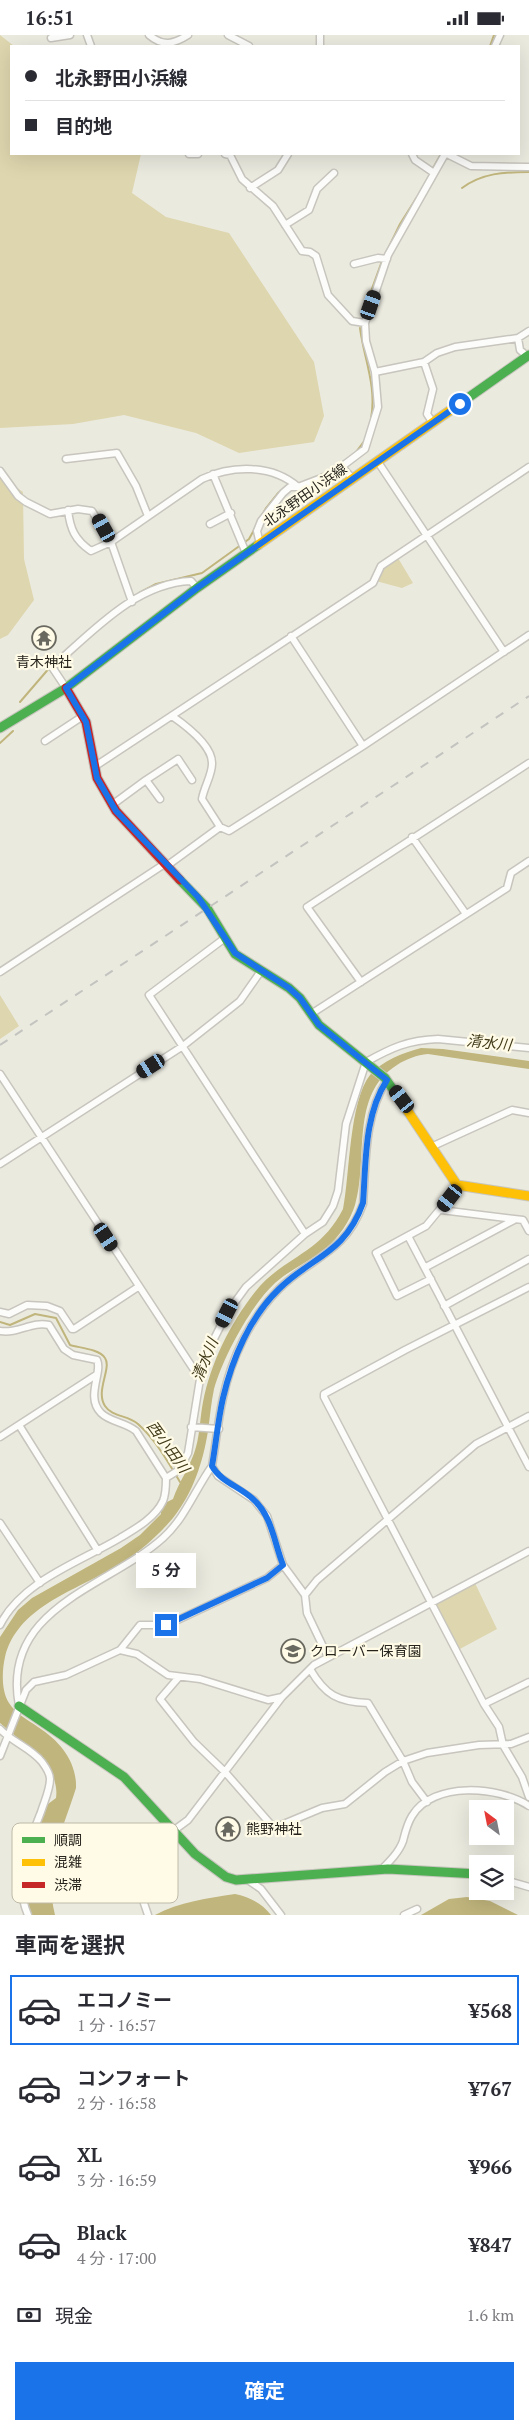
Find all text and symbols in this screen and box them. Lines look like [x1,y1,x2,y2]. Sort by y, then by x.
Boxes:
text: 16:51 [25,5,74,30]
text: 北永野田小浜線 [55,65,188,90]
text: 目的地 [55,113,112,138]
car [359,288,382,322]
route start [449,393,471,415]
street label: 北永野田小浜線 [259,459,350,530]
car [90,511,117,545]
temple icon: 青木神社 [31,625,57,651]
place label: 青木神社 [16,652,72,671]
water label: 清水川 [466,1030,515,1055]
car [134,1052,167,1080]
car [386,1083,417,1115]
car [434,1182,465,1214]
car [91,1220,120,1254]
car [213,1296,240,1330]
water label: 清水川 [186,1333,223,1384]
water label: 西小田川 [143,1416,196,1478]
callout: 5 分 [136,1553,196,1587]
text: 5 分 [151,1559,181,1581]
route end [155,1614,177,1636]
school or university icon: クローバー保育園 [280,1638,306,1664]
place label: クローバー保育園 [310,1641,422,1660]
north arrow [469,1800,514,1845]
map controls [469,1800,514,1900]
temple icon: 熊野神社 [215,1816,241,1842]
place label: 熊野神社 [246,1819,302,1838]
legend [12,1823,178,1903]
text: 順調 [54,1830,82,1849]
text: 混雑 [54,1852,82,1871]
button: layers [469,1855,514,1900]
text: 渋滞 [54,1875,82,1894]
text: 車両を選択 [15,1930,125,1959]
text: エコノミー [77,1987,172,2012]
icon: car [17,1988,62,2033]
text: ¥568 [469,1998,512,2023]
text: 1 分 · 16:57 [77,2014,156,2036]
text: コンフォート [77,2065,190,2090]
icon: car [17,2066,62,2111]
text: ¥767 [469,2076,512,2101]
text: 2 分 · 16:58 [77,2092,156,2114]
text: XL [77,2142,102,2167]
icon: car [17,2144,62,2189]
text: ¥966 [469,2154,512,2179]
text: 3 分 · 16:59 [77,2169,156,2191]
text: Black [77,2220,127,2245]
icon: car [17,2222,62,2267]
text: ¥847 [469,2232,512,2257]
text: 4 分 · 17:00 [77,2247,156,2269]
icon: cash [15,2301,43,2329]
text: 現金 [55,2303,93,2328]
text: 1.6 km [467,2304,514,2326]
button: 確定 [15,2362,514,2420]

